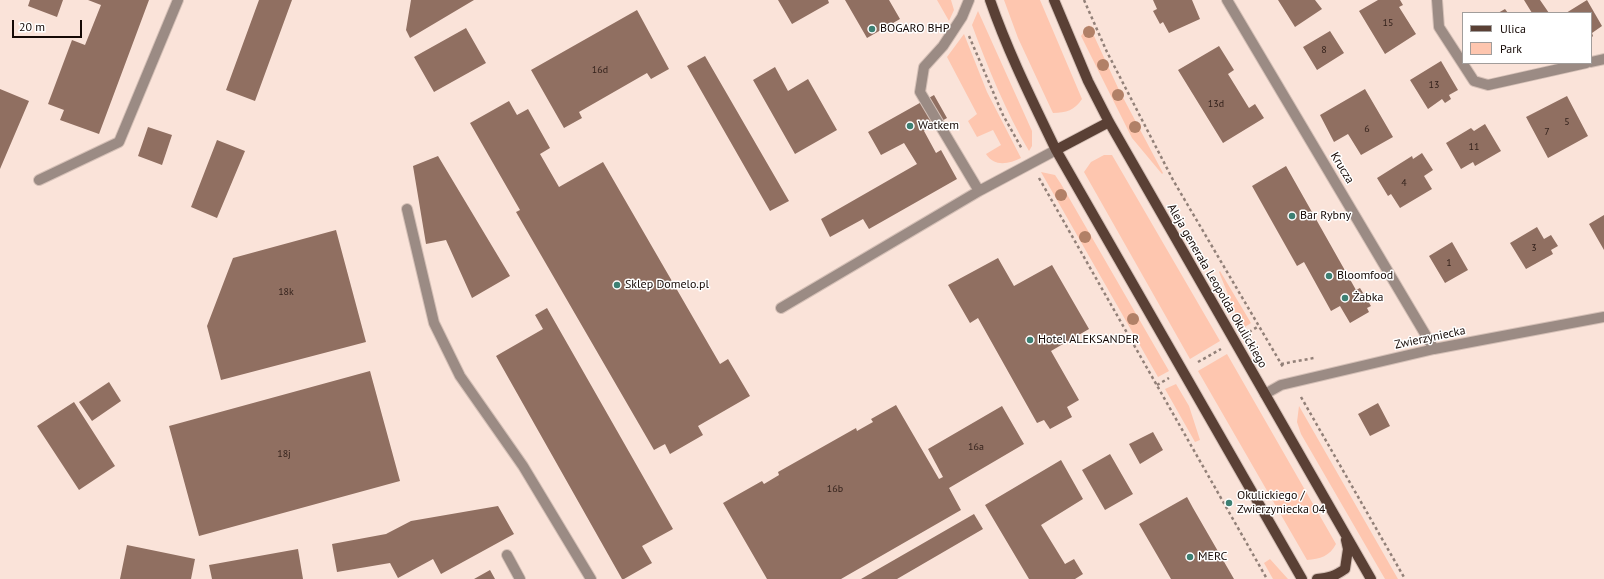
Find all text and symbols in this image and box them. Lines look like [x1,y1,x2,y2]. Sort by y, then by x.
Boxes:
scale bar [14,12,84,38]
legend [1462,12,1592,64]
house number: 15 [1383,17,1393,29]
text: 20 m [19,19,45,34]
text: Ulica [1500,21,1526,36]
place label: BOGARO BHP [880,22,949,36]
marker: BOGARO BHP [867,24,877,34]
text: Park [1500,41,1522,56]
house number: 8 [1321,44,1327,56]
house number: 16d [592,64,608,76]
house number: 13 [1429,79,1439,91]
house number: 13d [1208,98,1224,110]
house number: 5 [1564,116,1570,128]
place label: Watkem [918,119,959,133]
marker: Watkem [905,121,915,131]
house number: 6 [1364,123,1370,135]
house number: 7 [1544,126,1550,138]
house number: 11 [1469,141,1479,153]
street label: Krucza [1327,150,1357,186]
house number: 4 [1401,177,1407,189]
street label: Aleja generała Leopolda Okulickiego [1164,201,1270,371]
place label: Bar Rybny [1300,209,1351,223]
marker: Bar Rybny [1287,211,1297,221]
house number: 3 [1531,242,1537,254]
house number: 1 [1446,257,1452,269]
place label: Bloomfood [1337,269,1393,283]
marker: Bloomfood [1324,271,1334,281]
place label: Sklep Domelo.pl [625,278,709,292]
marker: Sklep Domelo.pl [612,280,622,290]
house number: 18k [278,286,294,298]
place label: Żabka [1353,291,1383,305]
marker: Żabka [1340,293,1350,303]
street label: Zwierzyniecka [1393,323,1467,353]
place label: Hotel ALEKSANDER [1038,333,1139,347]
marker: Hotel ALEKSANDER [1025,335,1035,345]
house number: 16a [968,441,984,453]
house number: 18j [277,448,291,460]
house number: 16b [827,483,843,495]
place label: Okulickiego / Zwierzyniecka 04 [1237,489,1325,517]
marker: Okulickiego / Zwierzyniecka 04 [1224,498,1234,508]
place label: MERC [1198,550,1227,564]
marker: MERC [1185,552,1195,562]

